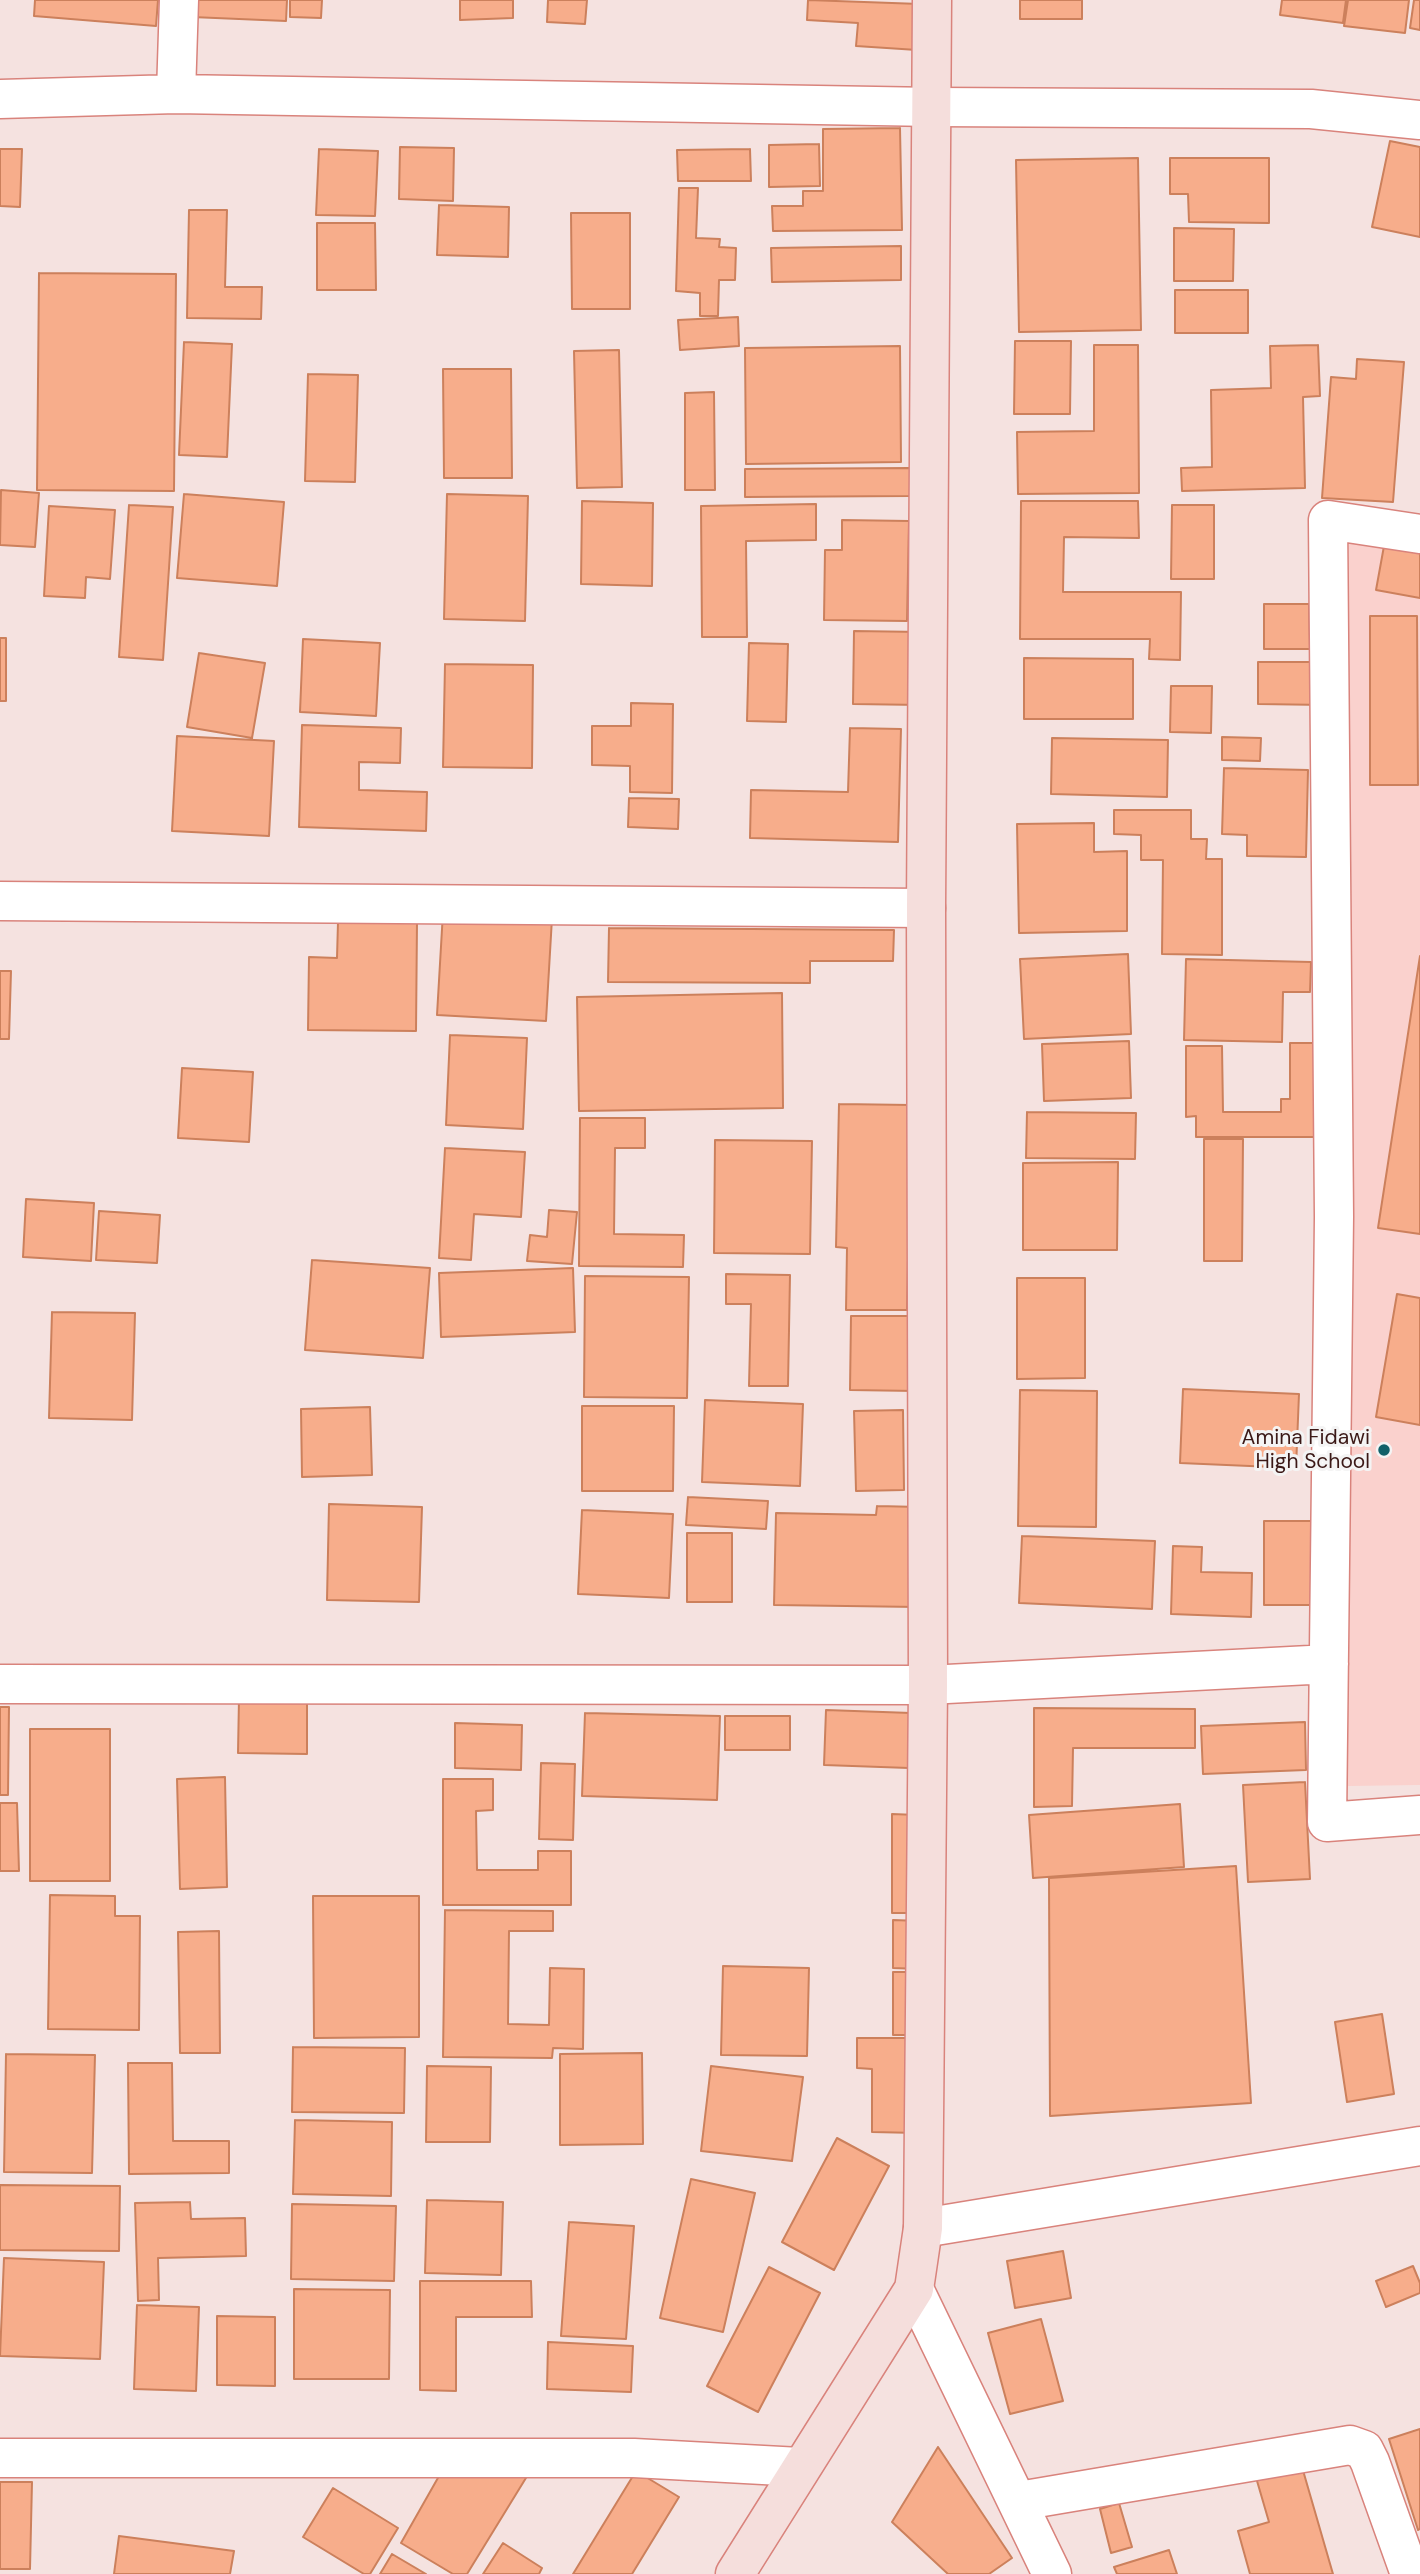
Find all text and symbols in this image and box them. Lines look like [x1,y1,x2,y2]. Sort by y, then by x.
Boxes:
place label: Amina Fidawi High School [1242,1425,1370,1475]
marker: Amina Fidawi High School [1376,1442,1392,1458]

